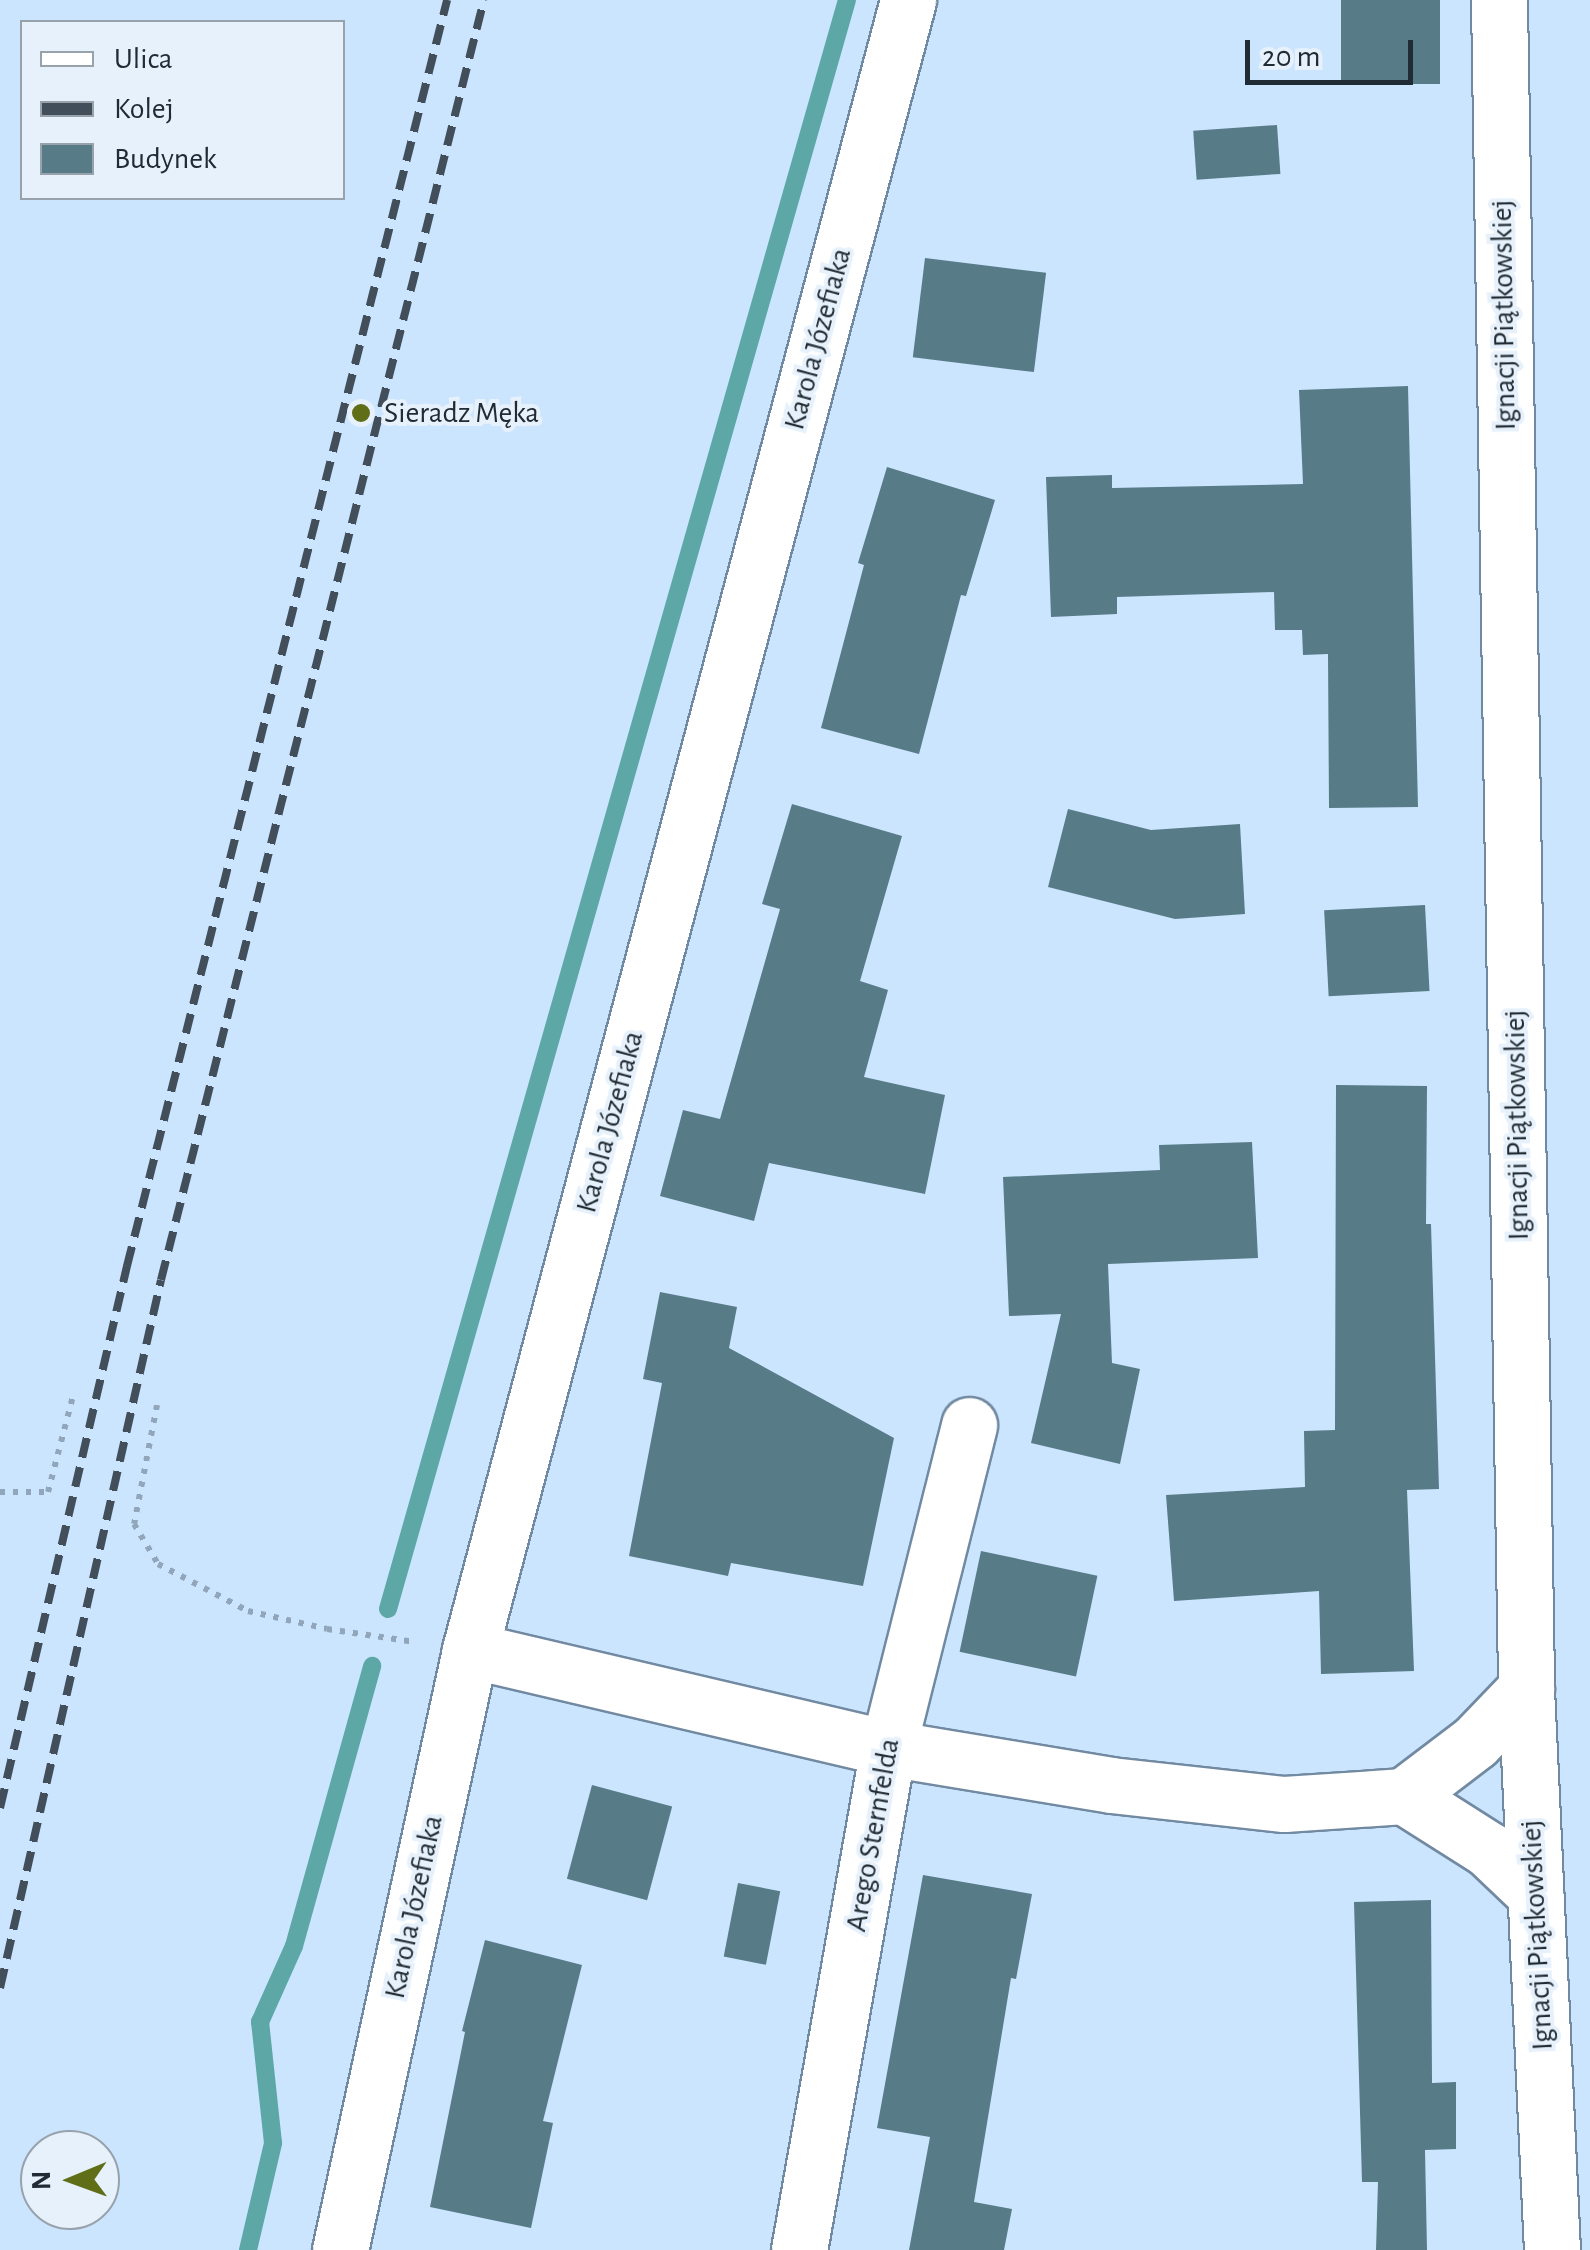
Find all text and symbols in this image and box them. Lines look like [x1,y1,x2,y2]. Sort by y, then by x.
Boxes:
legend [20,20,345,200]
scale bar [1250,20,1418,82]
text: 20 m [1262,42,1320,72]
text: Ulica [114,44,173,74]
text: Kolej [114,94,174,124]
text: Budynek [114,144,217,174]
street label: Ignacji Piątkowskiej [1484,199,1524,431]
street label: Karola Józefiaka [776,244,860,434]
place label: Sieradz Męka [384,395,539,431]
marker: Sieradz Męka [348,400,374,426]
street label: Ignacji Piątkowskiej [1497,1009,1537,1241]
street label: Karola Józefiaka [568,1027,652,1217]
street label: Arego Sternfelda [838,1736,908,1934]
street label: Karola Józefiaka [377,1812,451,2002]
street label: Ignacji Piątkowskiej [1513,1819,1561,2051]
north arrow [20,2130,120,2230]
text: N [28,2171,56,2190]

